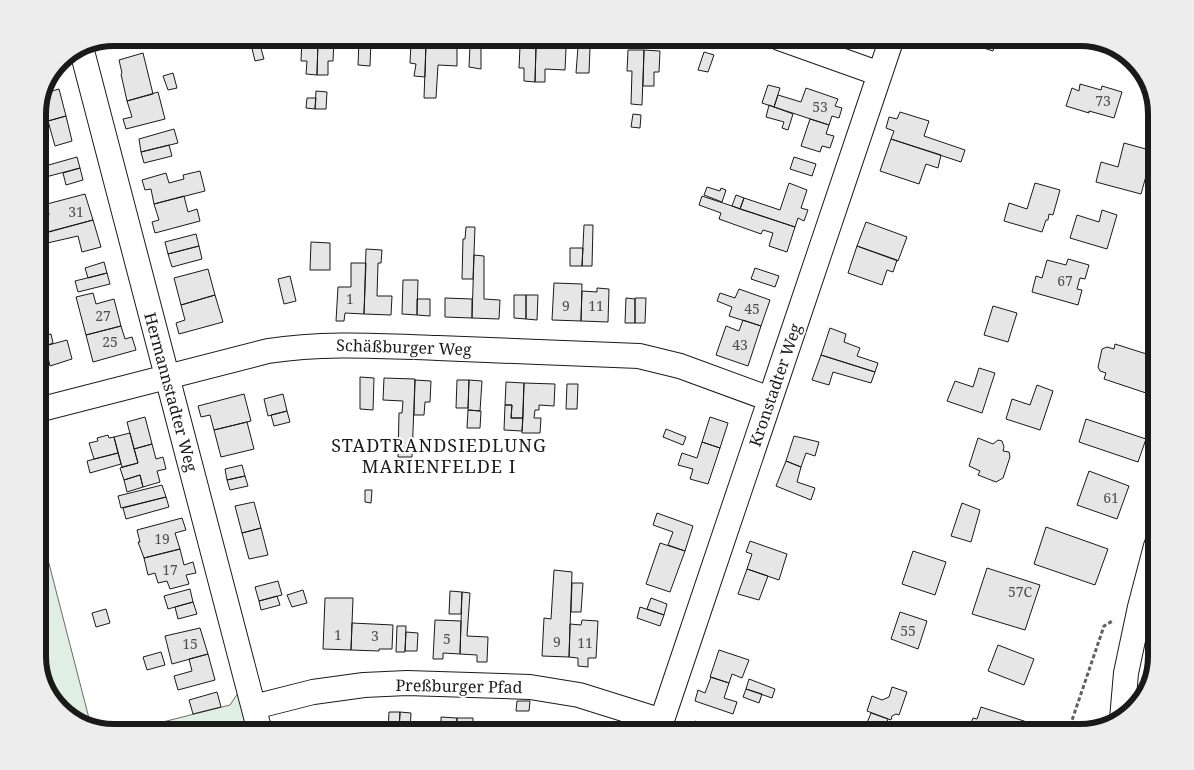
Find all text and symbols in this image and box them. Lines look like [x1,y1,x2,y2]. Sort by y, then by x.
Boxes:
house number: 73 [1095,91,1111,110]
house number: 53 [812,97,828,116]
house number: 31 [68,202,84,221]
house number: 67 [1057,271,1073,290]
house number: 1 [346,289,354,308]
house number: 9 [562,296,570,315]
house number: 11 [588,296,604,315]
house number: 45 [744,299,760,318]
house number: 27 [95,306,111,325]
street label: Hermannstadter Weg [139,310,203,474]
street label: Kronstadter Weg [744,320,806,449]
house number: 25 [102,332,118,351]
street label: Schäßburger Weg [336,334,472,360]
house number: 43 [732,335,748,354]
district label: STADTRANDSIEDLUNG MARIENFELDE I [331,433,547,478]
house number: 61 [1103,488,1119,507]
house number: 19 [154,529,170,548]
house number: 17 [162,560,178,579]
house number: 57C [1008,582,1033,601]
house number: 55 [900,621,916,640]
house number: 1 [334,625,342,644]
house number: 3 [371,626,379,645]
house number: 5 [443,629,451,648]
house number: 9 [553,632,561,651]
house number: 11 [577,633,593,652]
house number: 15 [182,634,198,653]
street label: Preßburger Pfad [395,674,523,698]

